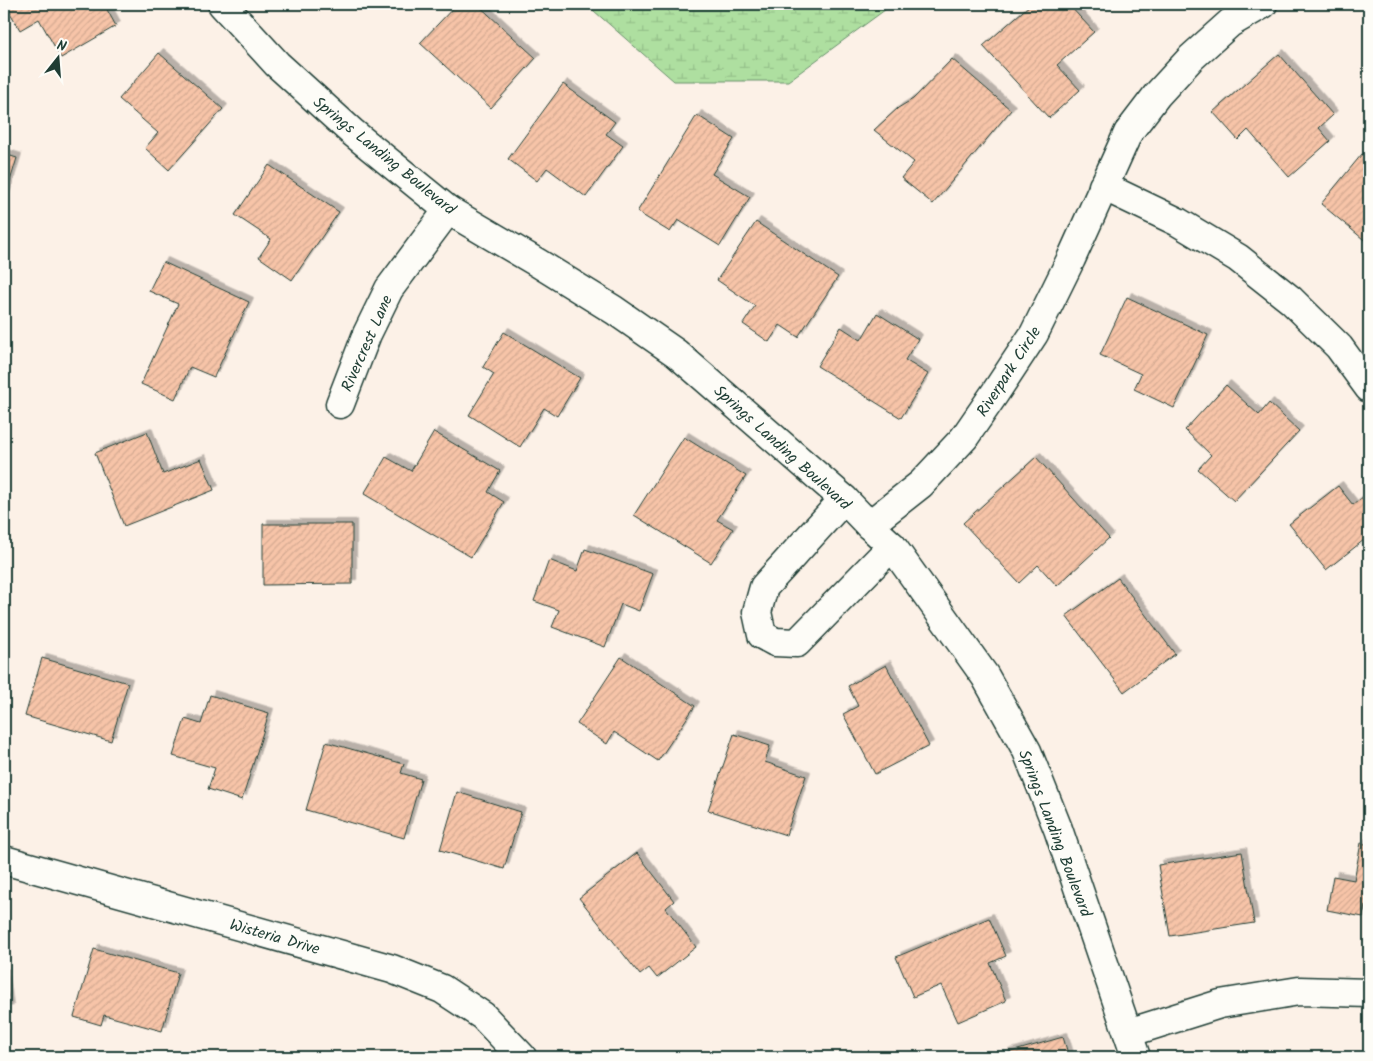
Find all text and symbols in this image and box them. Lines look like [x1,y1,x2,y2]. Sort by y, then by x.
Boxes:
north arrow [32,32,82,82]
text: N [54,35,69,58]
street label: Springs Landing Boulevard [307,91,462,222]
street label: Rivercrest Lane [335,291,400,396]
street label: Riverpark Circle [971,322,1048,422]
street label: Springs Landing Boulevard [708,379,857,517]
street label: Springs Landing Boulevard [1011,746,1098,922]
street label: Wisteria Drive [226,913,323,962]

